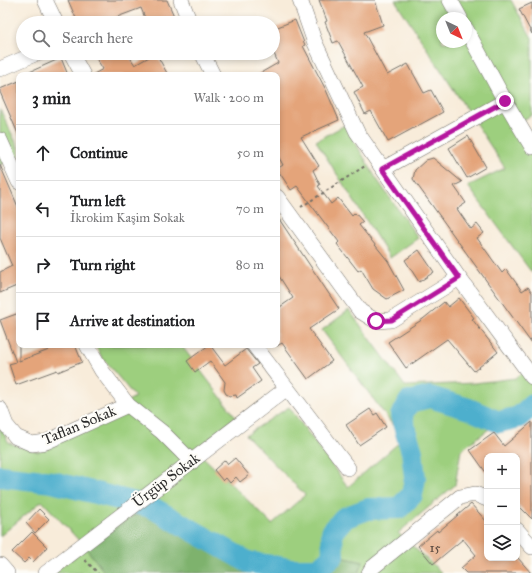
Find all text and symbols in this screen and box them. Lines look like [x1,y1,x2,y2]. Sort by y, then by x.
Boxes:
north arrow [436,12,472,48]
search box [16,16,280,60]
icon: search [30,27,52,49]
text: Search here [62,29,133,47]
text: 3 min [32,88,71,109]
text: Walk · 200 m [194,90,264,106]
route end [496,92,514,110]
icon: ahead [32,142,54,164]
text: Continue [70,144,128,162]
text: 50 m [237,145,264,161]
text: Turn left [70,192,126,210]
icon: left [32,198,54,220]
text: 70 m [236,201,264,217]
text: İkrokim Kaşim Sokak [70,210,185,226]
icon: right [32,254,54,276]
text: Turn right [70,256,135,274]
text: 80 m [236,257,264,273]
icon: arrive [32,310,54,332]
text: Arrive at destination [70,312,195,330]
route start [367,312,385,330]
street label: Taflan Sokak [39,401,119,449]
street label: Ürgüp Sokak [128,448,203,511]
map controls [484,453,520,561]
button: + [484,453,520,489]
button: − [484,489,520,525]
button: layers [484,525,520,561]
house number: 15 [429,540,441,556]

